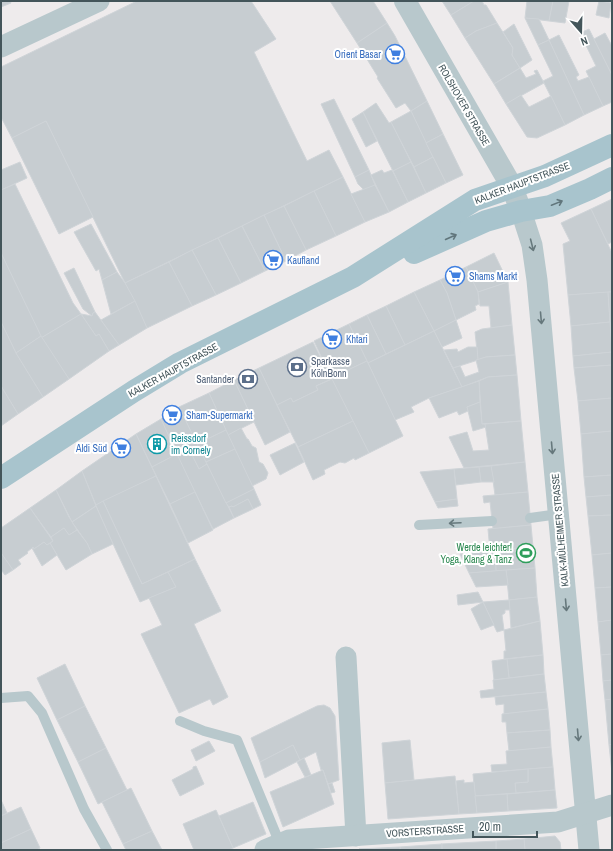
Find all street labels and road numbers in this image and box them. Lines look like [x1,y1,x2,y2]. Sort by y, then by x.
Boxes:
street label: ROLSHOVER STRASSE [435,62,493,148]
street label: KALKER HAUPTSTRASSE [473,159,571,207]
street label: KALKER HAUPTSTRASSE [126,340,220,400]
street label: KALK-MÜLHEIMER STRASSE [549,473,571,587]
street label: VORSTERSTRASSE [386,822,464,840]

